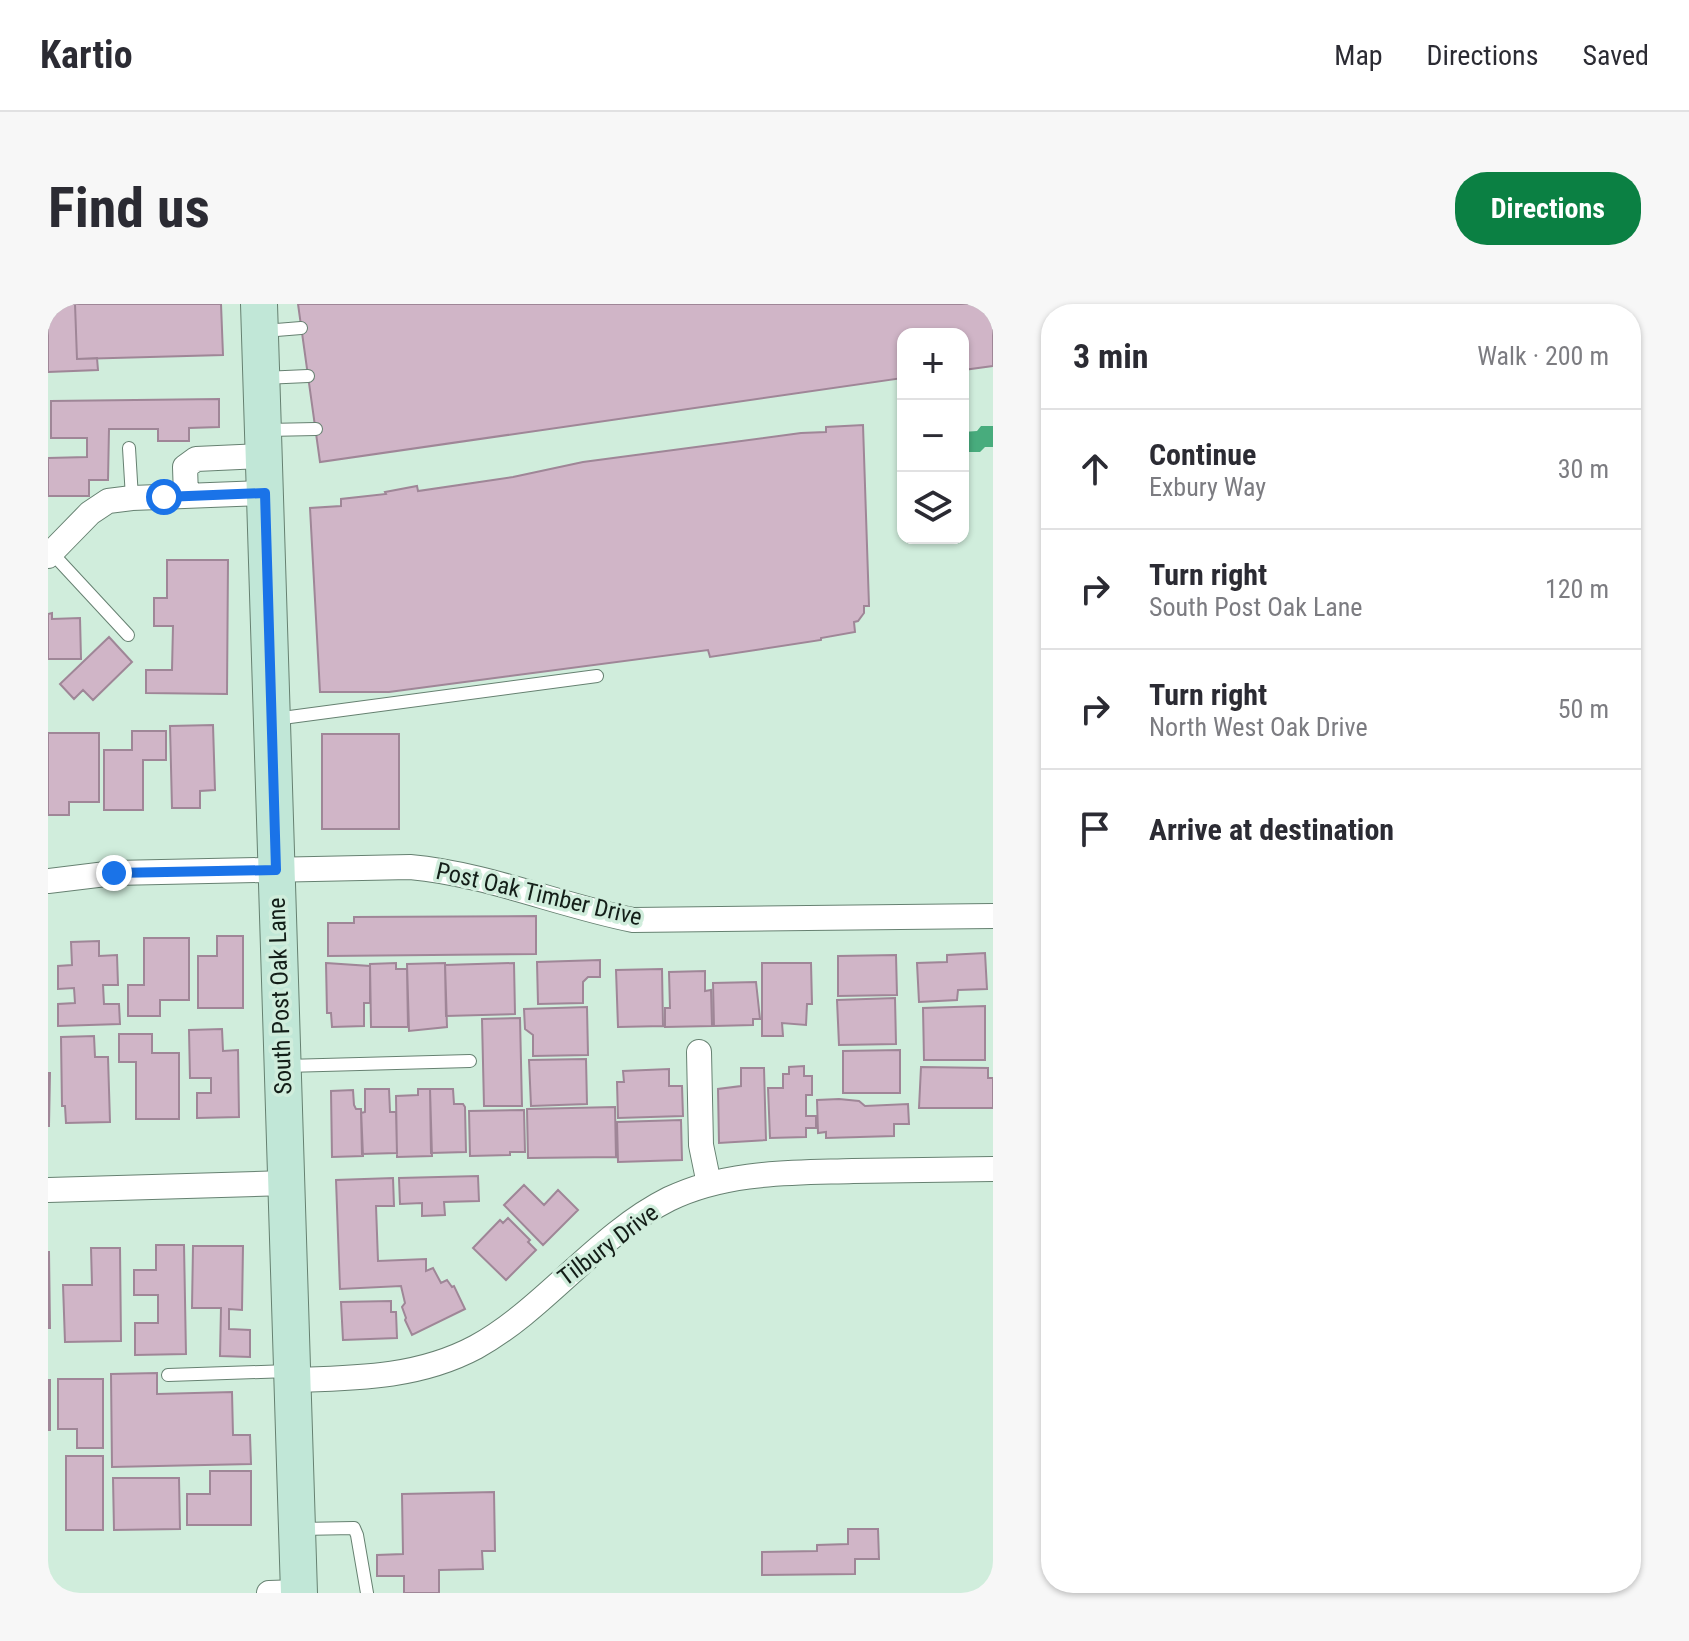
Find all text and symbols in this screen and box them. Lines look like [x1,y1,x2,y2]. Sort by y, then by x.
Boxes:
text: Kartio [40,33,133,77]
text: Map [1334,39,1383,72]
text: Directions [1427,39,1538,72]
text: Saved [1582,39,1649,72]
button: Directions [1455,172,1641,245]
text: Find us [48,175,210,241]
map controls [897,328,969,544]
button: + [897,328,969,400]
text: 3 min [1073,336,1149,376]
text: Walk · 200 m [1477,341,1609,371]
button: − [897,400,969,472]
text: Continue [1149,437,1256,472]
icon: ahead [1073,447,1117,491]
text: 30 m [1558,454,1609,484]
button: layers [897,472,969,544]
text: Exbury Way [1149,472,1266,502]
route start [146,479,182,515]
text: Turn right [1149,557,1267,592]
icon: right [1073,567,1117,611]
text: 120 m [1545,574,1609,604]
text: South Post Oak Lane [1149,592,1363,622]
text: Turn right [1149,677,1267,712]
icon: right [1073,687,1117,731]
text: 50 m [1558,694,1609,724]
text: North West Oak Drive [1149,712,1368,742]
icon: arrive [1073,807,1117,851]
text: Arrive at destination [1149,812,1394,847]
route end [96,855,132,891]
street label: Post Oak Timber Drive [433,857,645,931]
street label: South Post Oak Lane [263,897,297,1095]
street label: Tilbury Drive [553,1198,663,1292]

